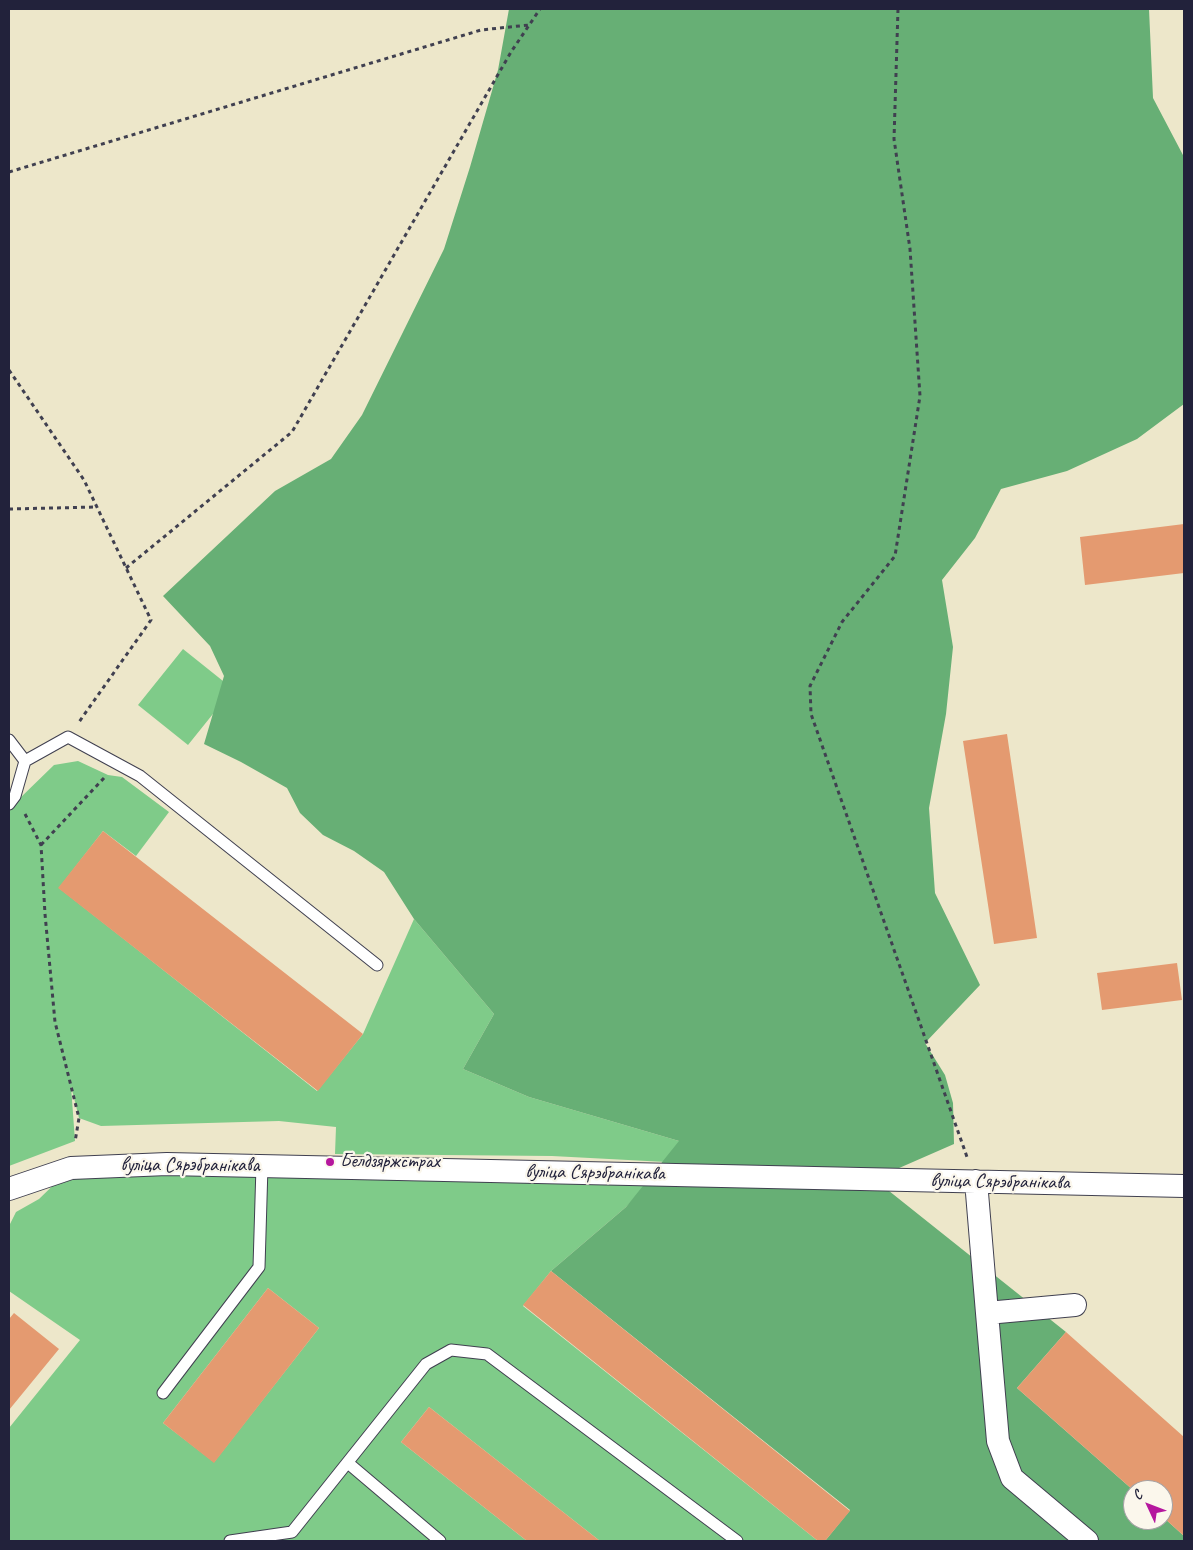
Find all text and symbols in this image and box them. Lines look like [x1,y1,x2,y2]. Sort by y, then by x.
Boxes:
place label: Белдзяржстрах [340,1150,440,1174]
street label: вуліца Сярэбранікава [120,1154,260,1178]
marker: Белдзяржстрах [324,1156,336,1168]
street label: вуліца Сярэбранікава [525,1160,665,1186]
street label: вуліца Сярэбранікава [930,1169,1070,1195]
north arrow [1123,1480,1173,1530]
text: С [1129,1487,1146,1503]

